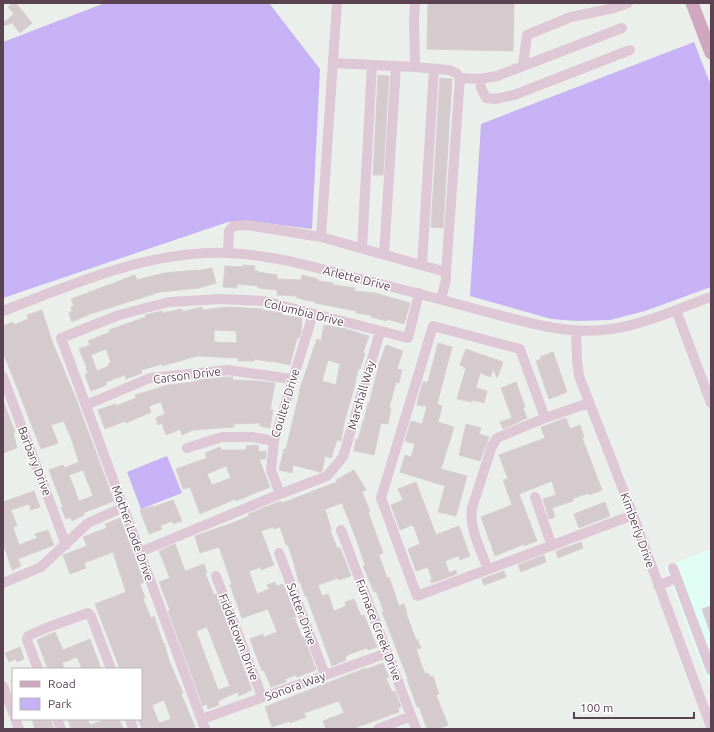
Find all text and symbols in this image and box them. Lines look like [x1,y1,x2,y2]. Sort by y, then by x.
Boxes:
street label: Arlette Drive [322,263,392,293]
street label: Columbia Drive [263,296,345,328]
street label: Marshall Way [345,359,377,431]
street label: Carson Drive [152,364,222,386]
street label: Coulter Drive [268,367,302,439]
street label: Barbary Drive [16,424,54,498]
street label: Mother Lode Drive [110,483,156,583]
street label: Kimberly Drive [618,491,658,569]
street label: Furnace Creek Drive [354,577,404,683]
street label: Sutter Drive [285,581,319,647]
street label: Fiddletown Drive [216,592,262,682]
legend [12,668,142,720]
street label: Sonora Way [263,669,327,703]
text: Road [48,677,76,690]
scale bar [574,694,694,720]
text: Park [48,697,72,710]
text: 100 m [580,701,613,714]

